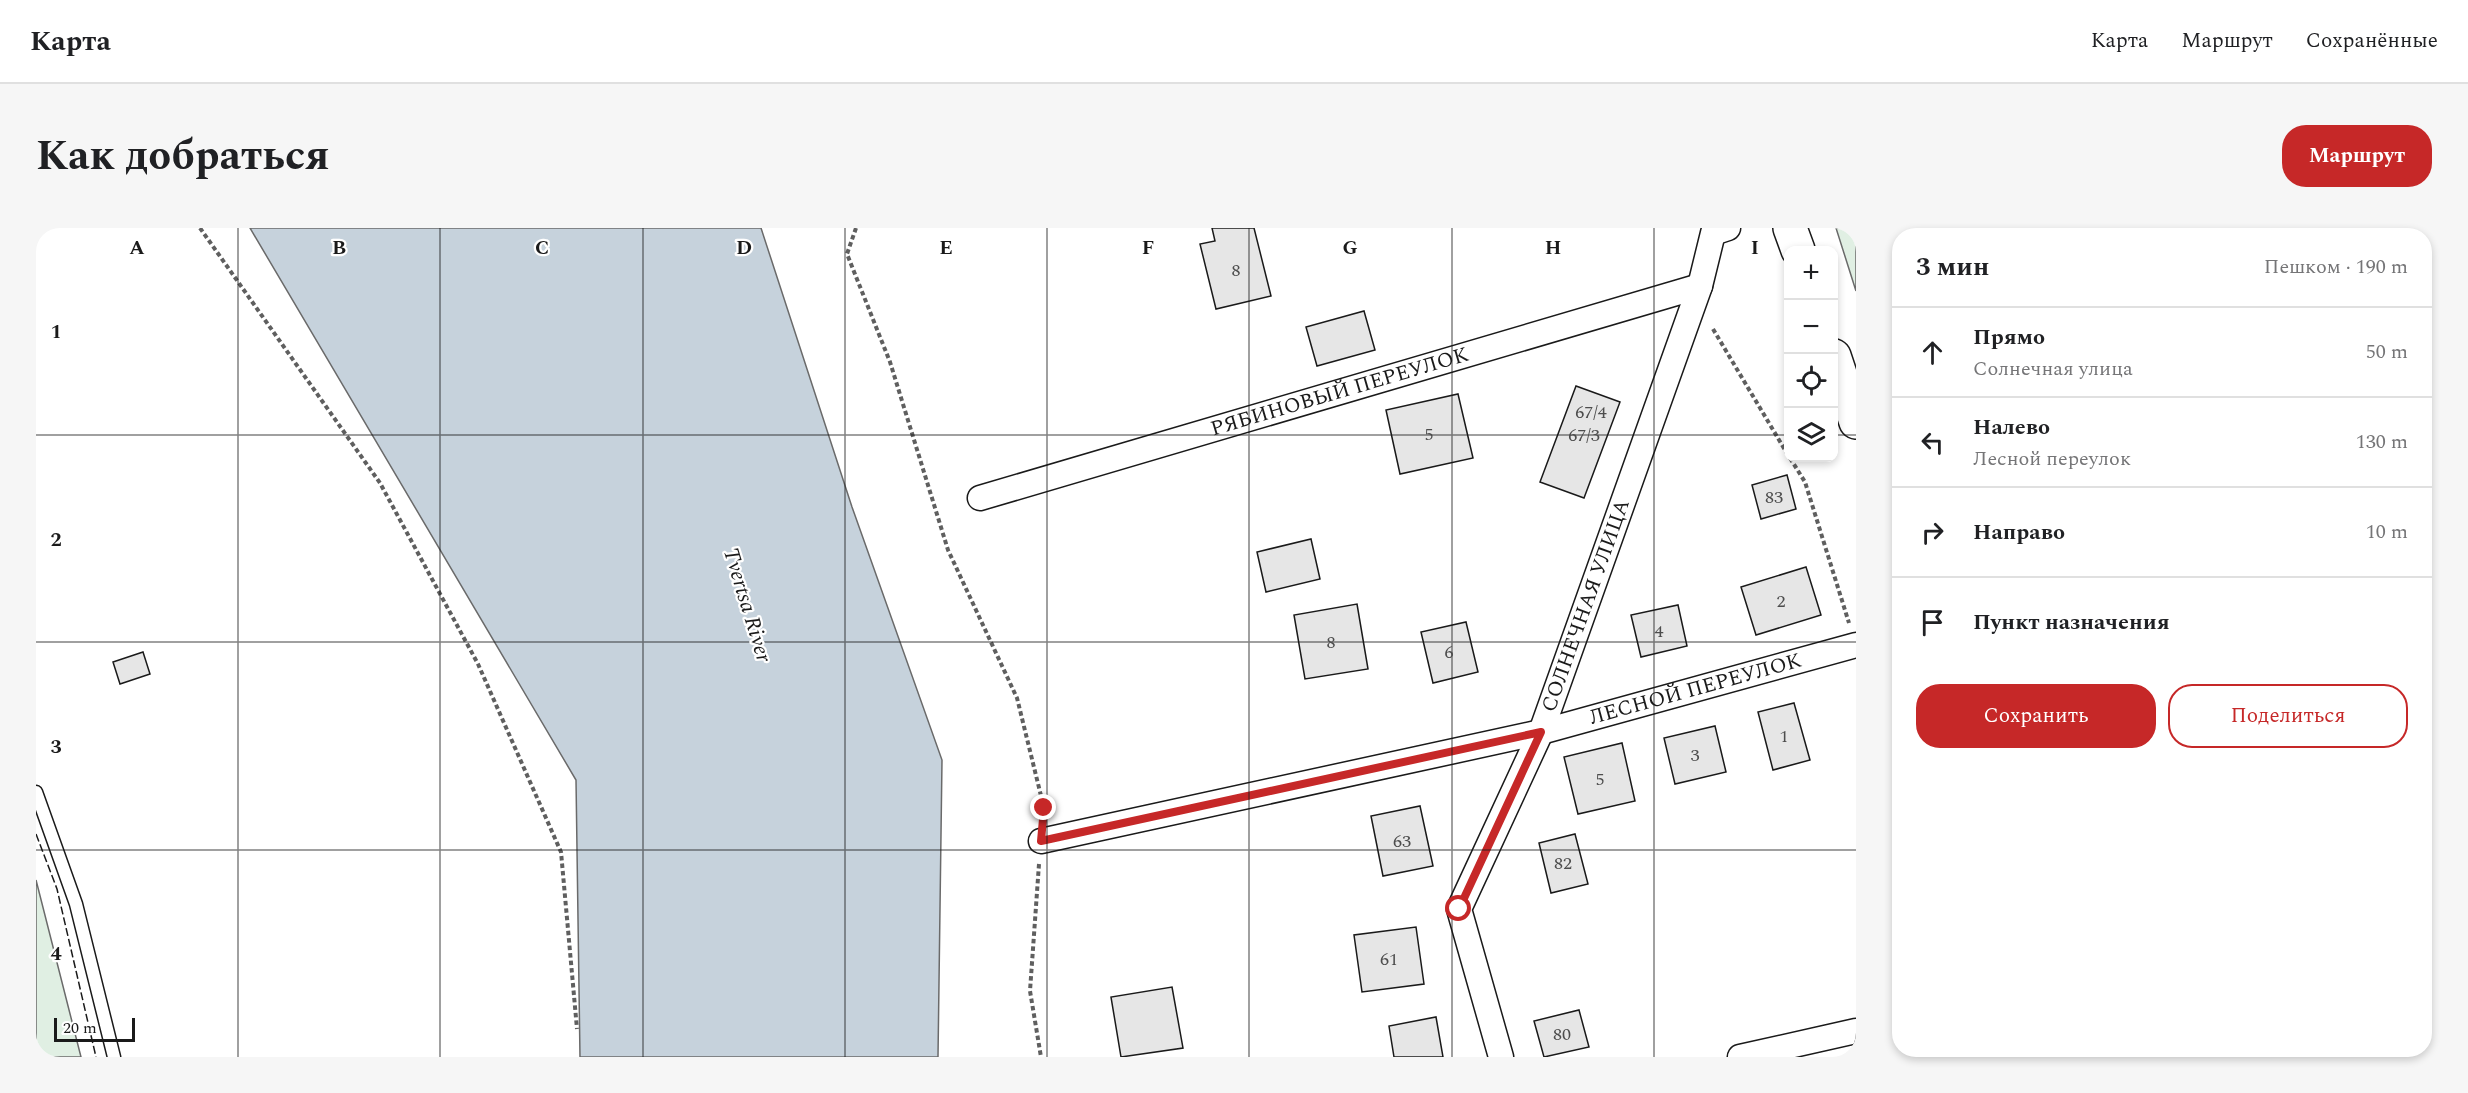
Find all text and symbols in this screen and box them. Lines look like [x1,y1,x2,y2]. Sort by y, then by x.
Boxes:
text: Карта [30,20,111,63]
text: Карта [2091,25,2148,57]
text: Маршрут [2181,25,2273,57]
text: Сохранённые [2306,25,2438,57]
text: Как добраться [36,125,330,188]
button: Маршрут [2282,125,2432,187]
text: A [129,233,145,263]
text: B [332,233,346,263]
text: C [535,233,549,263]
text: D [736,233,752,263]
text: E [939,233,953,263]
text: F [1142,233,1154,263]
text: G [1342,233,1358,263]
text: H [1545,233,1561,263]
text: I [1751,233,1759,263]
map controls [1784,246,1838,462]
button: + [1784,246,1838,300]
text: 3 мин [1916,247,1989,287]
text: Пешком · 190 m [2264,252,2408,282]
house number: 8 [1232,257,1241,284]
button: − [1784,300,1838,354]
text: 1 [50,317,62,347]
text: Прямо [1973,321,2045,354]
icon: ahead [1916,336,1949,369]
text: 50 m [2366,337,2408,367]
street label: РЯБИНОВЫЙ ПЕРЕУЛОК [1207,339,1473,445]
button: locate [1784,354,1838,408]
text: Солнечная улица [1973,354,2133,384]
house number: 67/4 [1575,399,1607,426]
button: layers [1784,408,1838,462]
text: Налево [1973,411,2050,444]
house number: 5 [1425,421,1434,448]
house number: 67/3 [1568,422,1600,449]
icon: left [1916,426,1949,459]
text: 130 m [2356,427,2408,457]
text: Лесной переулок [1973,444,2131,474]
house number: 83 [1765,484,1783,511]
street label: СОЛНЕЧНАЯ УЛИЦА [1533,495,1639,717]
icon: right [1916,516,1949,549]
text: Направо [1973,516,2065,549]
text: 10 m [2366,517,2408,547]
text: 2 [50,525,62,555]
water label: Tvertsa River [714,543,780,667]
house number: 2 [1777,588,1786,615]
icon: arrive [1916,606,1949,639]
text: Пункт назначения [1973,606,2170,639]
house number: 4 [1655,618,1664,645]
house number: 8 [1327,629,1336,656]
house number: 6 [1445,639,1454,666]
street label: ЛЕСНОЙ ПЕРЕУЛОК [1586,645,1805,734]
button: Сохранить [1916,684,2156,748]
button: Поделиться [2168,684,2408,748]
house number: 1 [1780,723,1789,750]
text: 3 [50,732,62,762]
house number: 3 [1691,742,1700,769]
house number: 5 [1596,766,1605,793]
route end [1030,794,1056,820]
house number: 63 [1393,828,1411,855]
house number: 82 [1554,850,1572,877]
route start [1445,895,1471,921]
text: 4 [50,939,62,969]
house number: 61 [1380,946,1398,973]
scale bar [54,1015,135,1042]
text: 20 m [63,1016,97,1040]
house number: 80 [1553,1021,1571,1048]

